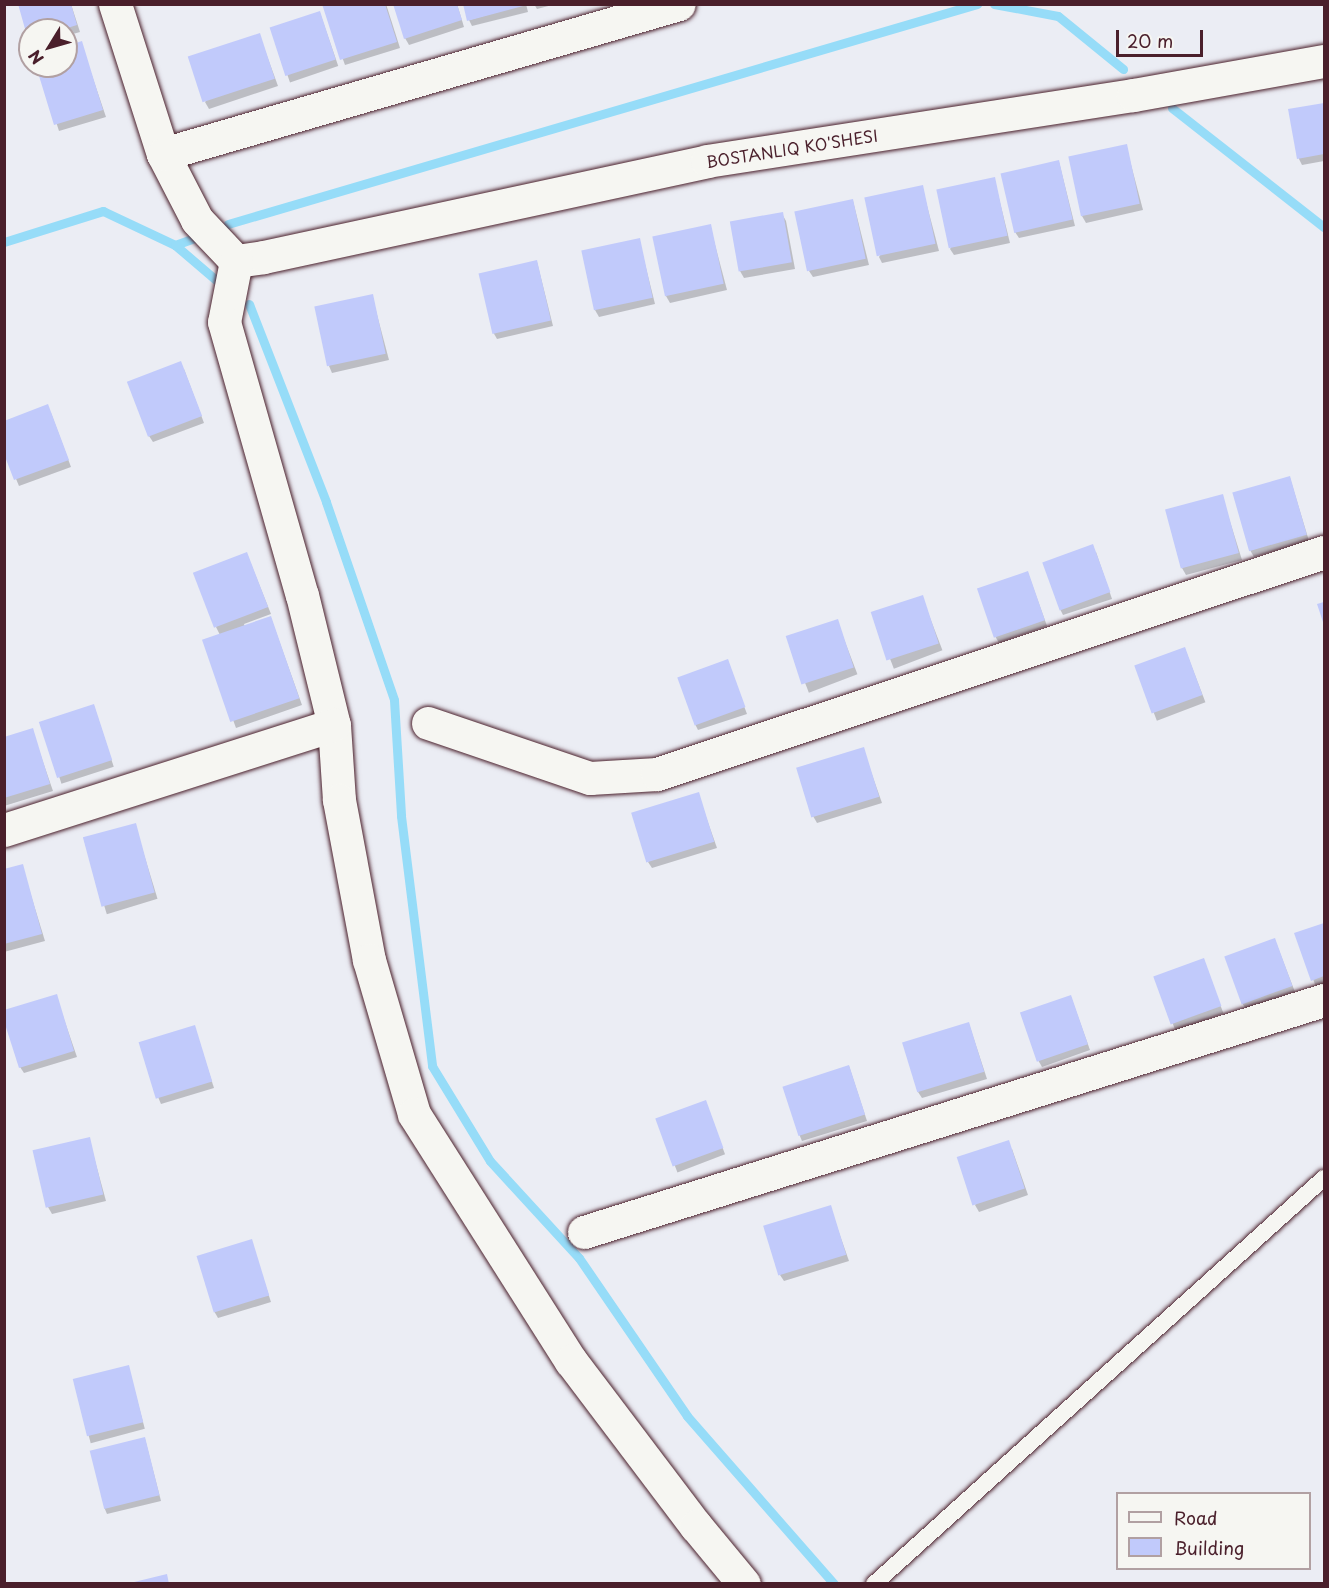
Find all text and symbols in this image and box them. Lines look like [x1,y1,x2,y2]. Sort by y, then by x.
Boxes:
north arrow [18,18,78,78]
scale bar [1119,18,1206,56]
text: 20 m [1127,27,1173,54]
text: N [22,45,49,70]
street label: BOSTANLIQ KO'SHESI [704,125,880,171]
legend [1116,1492,1311,1570]
text: Road [1174,1504,1218,1531]
text: Building [1174,1534,1244,1561]

